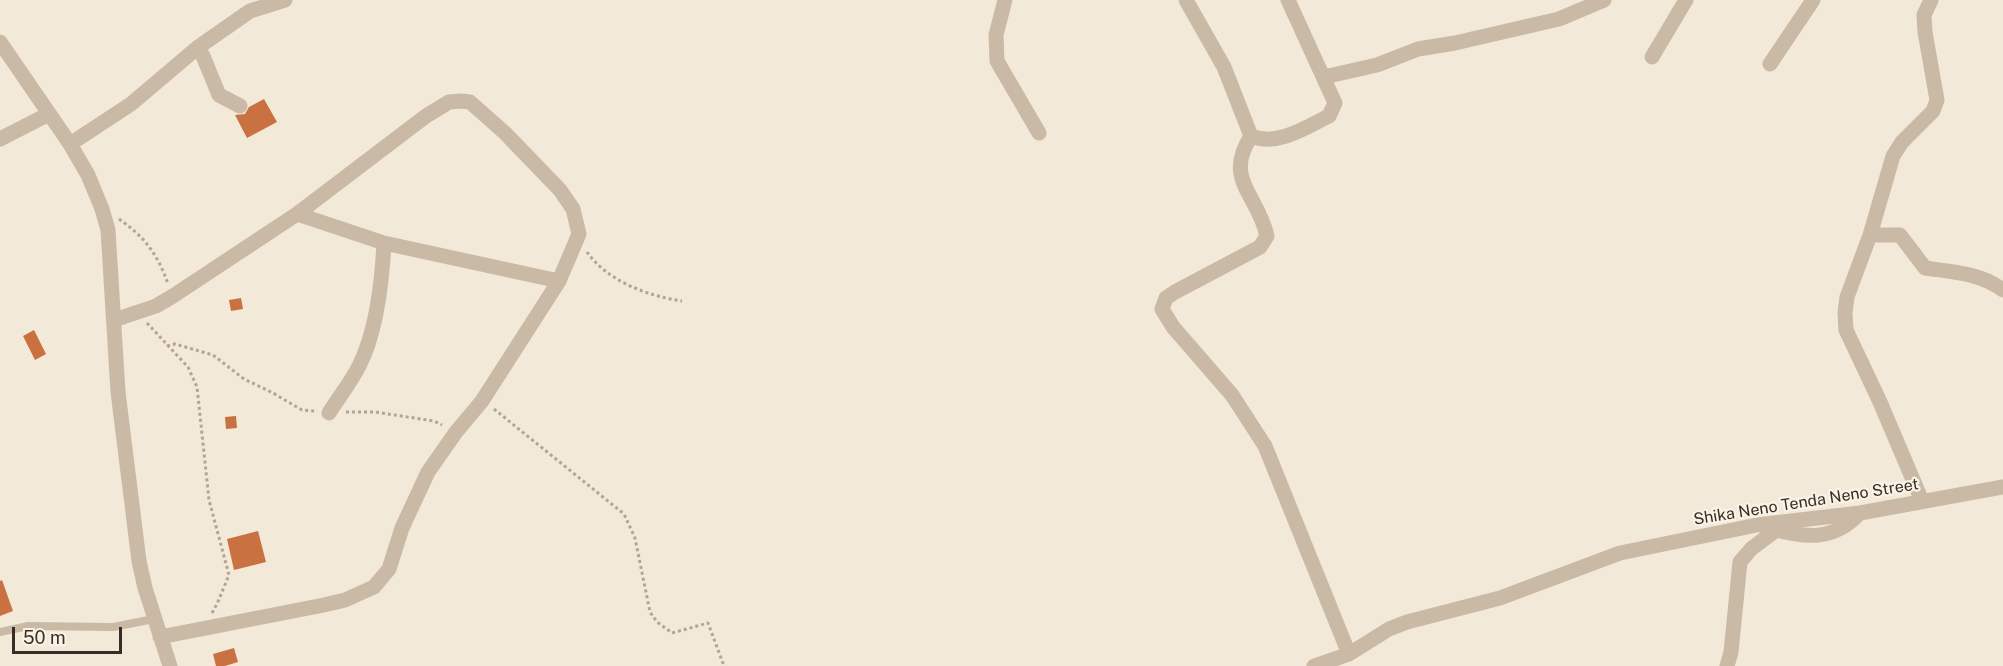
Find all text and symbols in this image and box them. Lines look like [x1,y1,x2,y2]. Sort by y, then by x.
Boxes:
street label: Shika Neno Tenda Neno Street [1692,475,1920,529]
scale bar [15,615,124,653]
text: 50 m [23,627,66,648]

